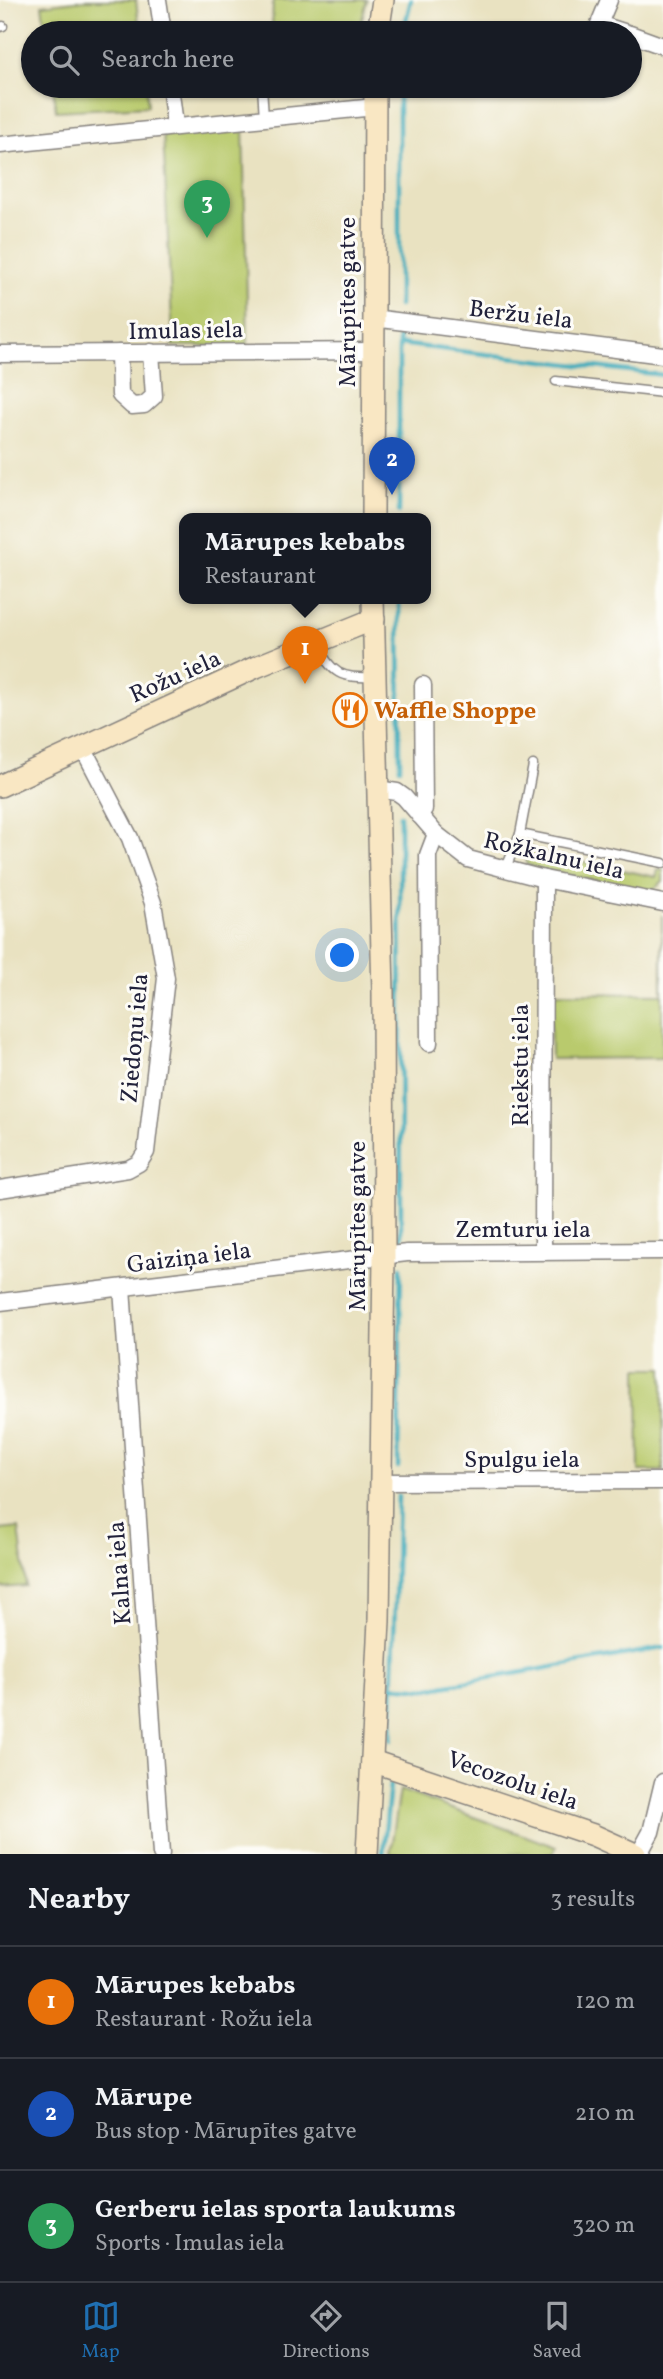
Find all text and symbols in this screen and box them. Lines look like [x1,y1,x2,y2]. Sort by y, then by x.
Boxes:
search box [21,21,642,98]
icon: search [45,41,83,79]
text: Search here [101,42,234,78]
pin: 3 [184,180,230,238]
street label: Mārupītes gatve [332,217,366,387]
street label: Beržu iela [467,293,575,339]
street label: Imulas iela [128,314,244,350]
pin: 2 [369,437,415,495]
popup [179,513,431,604]
text: Mārupes kebabs [205,525,405,561]
text: Restaurant [205,561,316,593]
pin: 1 [282,626,328,684]
street label: Rožu iela [125,643,227,713]
restaurant icon: Waffle Shoppe [331,691,369,729]
place label: Waffle Shoppe [374,695,536,729]
street label: Rožkalnu iela [480,824,627,890]
your location [325,938,359,972]
street label: Ziedoņu iela [113,972,159,1105]
street label: Riekstu iela [505,1004,539,1126]
street label: Mārupītes gatve [342,1141,376,1311]
street label: Zemturu iela [455,1214,591,1248]
street label: Gaiziņa iela [125,1235,253,1283]
street label: Spulgu iela [464,1444,580,1478]
street label: Kalna iela [100,1520,142,1626]
street label: Vecozolu iela [442,1744,583,1820]
text: Nearby [28,1879,130,1921]
text: 3 results [550,1884,635,1916]
text: Mārupes kebabs [95,1968,296,2004]
text: 1 [46,1986,56,2018]
text: 120 m [575,1986,635,2018]
text: Restaurant · Rožu iela [95,2004,313,2036]
text: Mārupe [95,2080,192,2116]
text: 2 [45,2098,57,2130]
text: 210 m [575,2098,635,2130]
text: Bus stop · Mārupītes gatve [95,2116,357,2148]
text: Gerberu ielas sporta laukums [95,2192,456,2228]
text: 3 [45,2210,57,2242]
text: 320 m [572,2210,635,2242]
text: Sports · Imulas iela [95,2228,285,2260]
tab: Map [81,2297,120,2365]
tab: Directions [283,2297,370,2365]
tab: Saved [533,2297,581,2365]

